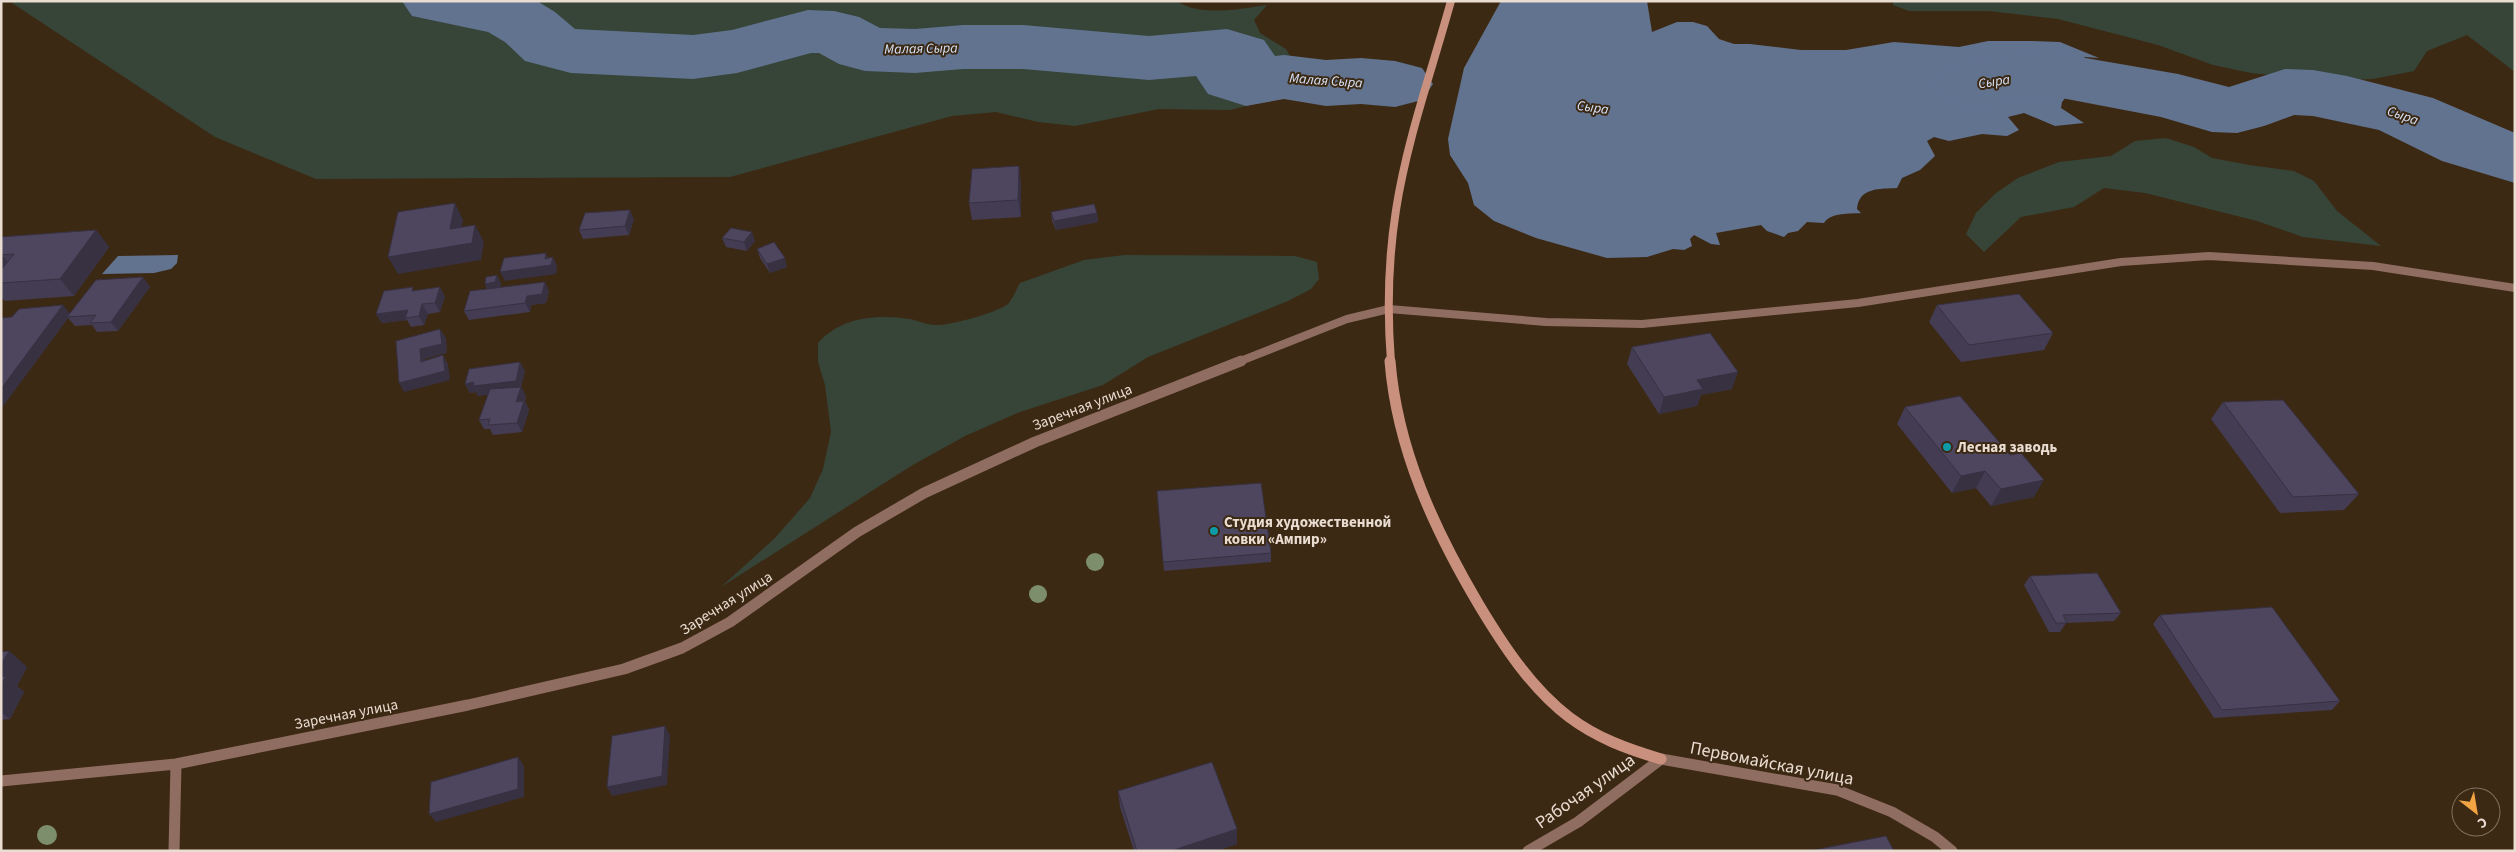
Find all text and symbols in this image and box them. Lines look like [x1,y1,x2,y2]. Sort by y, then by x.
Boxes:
water label: Малая Сыра [884,38,958,60]
water label: Малая Сыра [1289,68,1364,94]
water label: Сыра [1977,70,2012,94]
water label: Сыра [1576,96,1610,120]
water label: Сыра [2384,101,2421,131]
street label: Заречная улица [1029,379,1135,436]
place label: Лесная заводь [1956,437,2057,458]
marker: Лесная заводь [1941,441,1953,453]
place label: Студия художественной ковки «Ампир» [1224,512,1391,550]
marker: Студия художественной ковки «Ампир» [1208,525,1220,537]
street label: Заречная улица [676,567,776,640]
street label: Заречная улица [292,694,400,735]
street label: Первомайская улица [1688,735,1856,792]
street label: Рабочая улица [1530,748,1640,835]
north arrow [2451,787,2501,837]
text: С [2474,812,2491,833]

